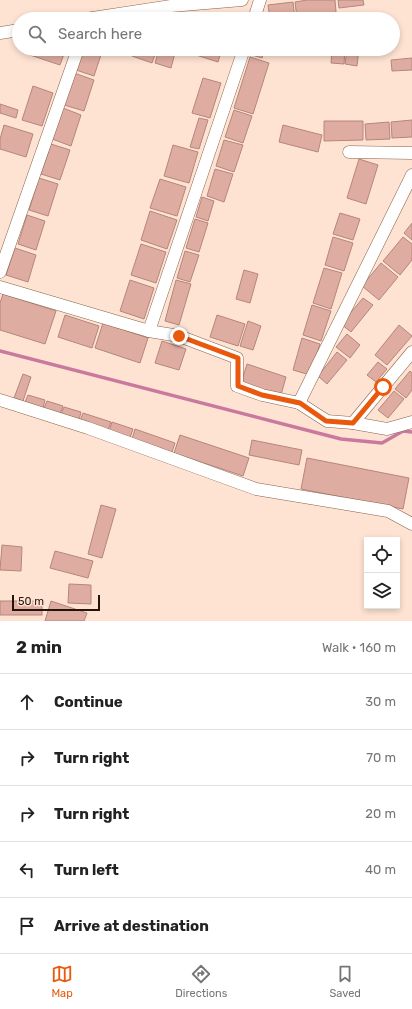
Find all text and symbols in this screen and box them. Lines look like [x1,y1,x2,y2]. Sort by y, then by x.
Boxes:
search box [12,12,400,56]
icon: search [26,23,48,45]
text: Search here [58,25,142,43]
route end [170,327,188,345]
route start [374,378,392,396]
map controls [364,537,400,609]
button: locate [364,537,400,573]
button: layers [364,573,400,609]
scale bar [12,593,100,612]
text: 50 m [18,595,44,608]
text: 2 min [16,637,62,657]
text: Walk · 160 m [322,640,396,655]
icon: ahead [16,691,38,713]
text: Continue [54,693,123,711]
text: 30 m [365,694,396,709]
icon: right [16,747,38,769]
text: Turn right [54,749,129,767]
text: 70 m [366,750,396,765]
icon: right [16,803,38,825]
text: Turn right [54,805,129,823]
text: 20 m [365,806,396,821]
icon: left [16,859,38,881]
text: Turn left [54,861,119,879]
text: 40 m [365,862,396,877]
icon: arrive [16,915,38,937]
text: Arrive at destination [54,917,209,935]
tab: Map [51,963,73,1000]
tab: Directions [175,963,227,1000]
tab: Saved [330,963,361,1000]

